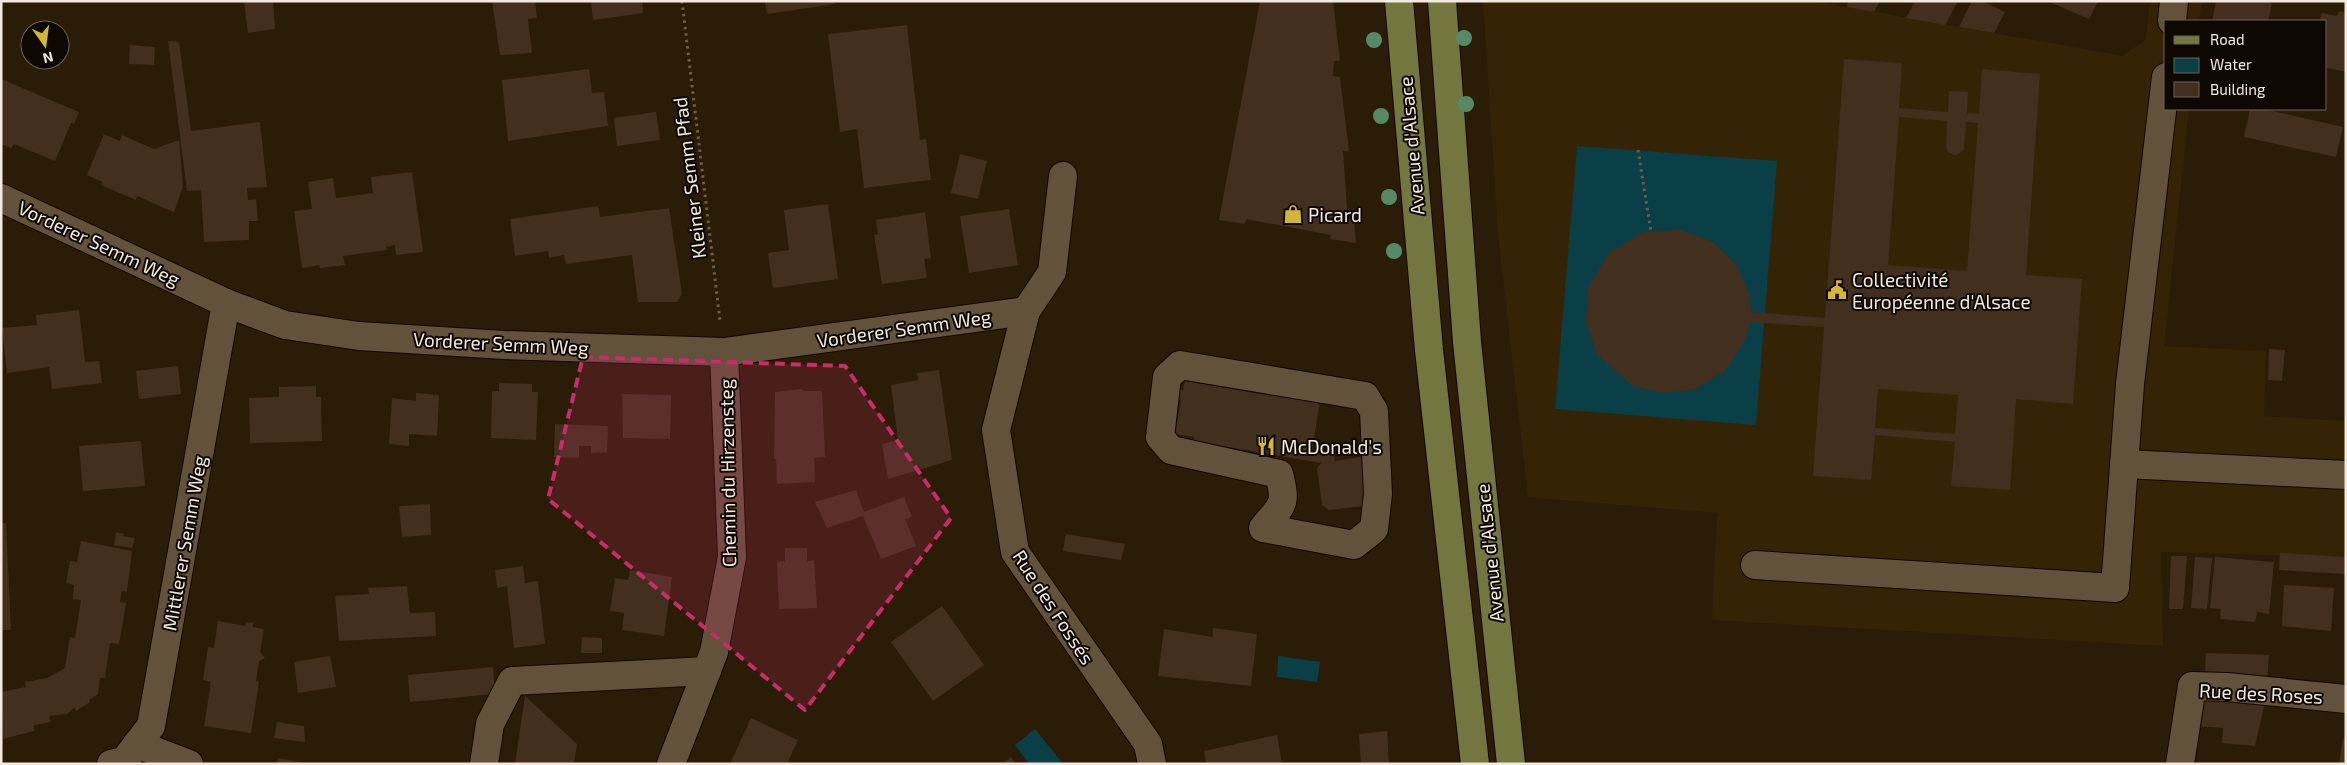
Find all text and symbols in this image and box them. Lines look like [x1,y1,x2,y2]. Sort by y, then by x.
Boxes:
north arrow [20,20,70,70]
legend [2164,20,2327,110]
text: Road [2210,30,2245,48]
text: N [41,49,55,68]
text: Water [2210,55,2252,73]
street label: Avenue d'Alsace [1393,76,1429,216]
text: Building [2210,80,2266,98]
street label: Kleiner Semm Pfad [668,96,710,260]
street label: Vorderer Semm Weg [14,195,184,291]
shop icon: Picard [1282,203,1304,225]
place label: Picard [1308,203,1362,226]
place label: Collectivité Européenne d'Alsace [1852,268,2031,313]
public building icon: Collectivité Européenne d'Alsace [1826,279,1848,301]
street label: Vorderer Semm Weg [815,304,993,352]
street label: Vorderer Semm Weg [413,327,590,359]
street label: Chemin du Hirzensteg [714,378,740,567]
restaurant icon: McDonald's [1255,435,1277,457]
place label: McDonald's [1281,435,1382,458]
street label: Mittlerer Semm Weg [157,453,211,632]
street label: Avenue d'Alsace [1470,483,1508,623]
street label: Rue des Fossés [1008,545,1100,669]
street label: Rue des Roses [2199,678,2323,708]

